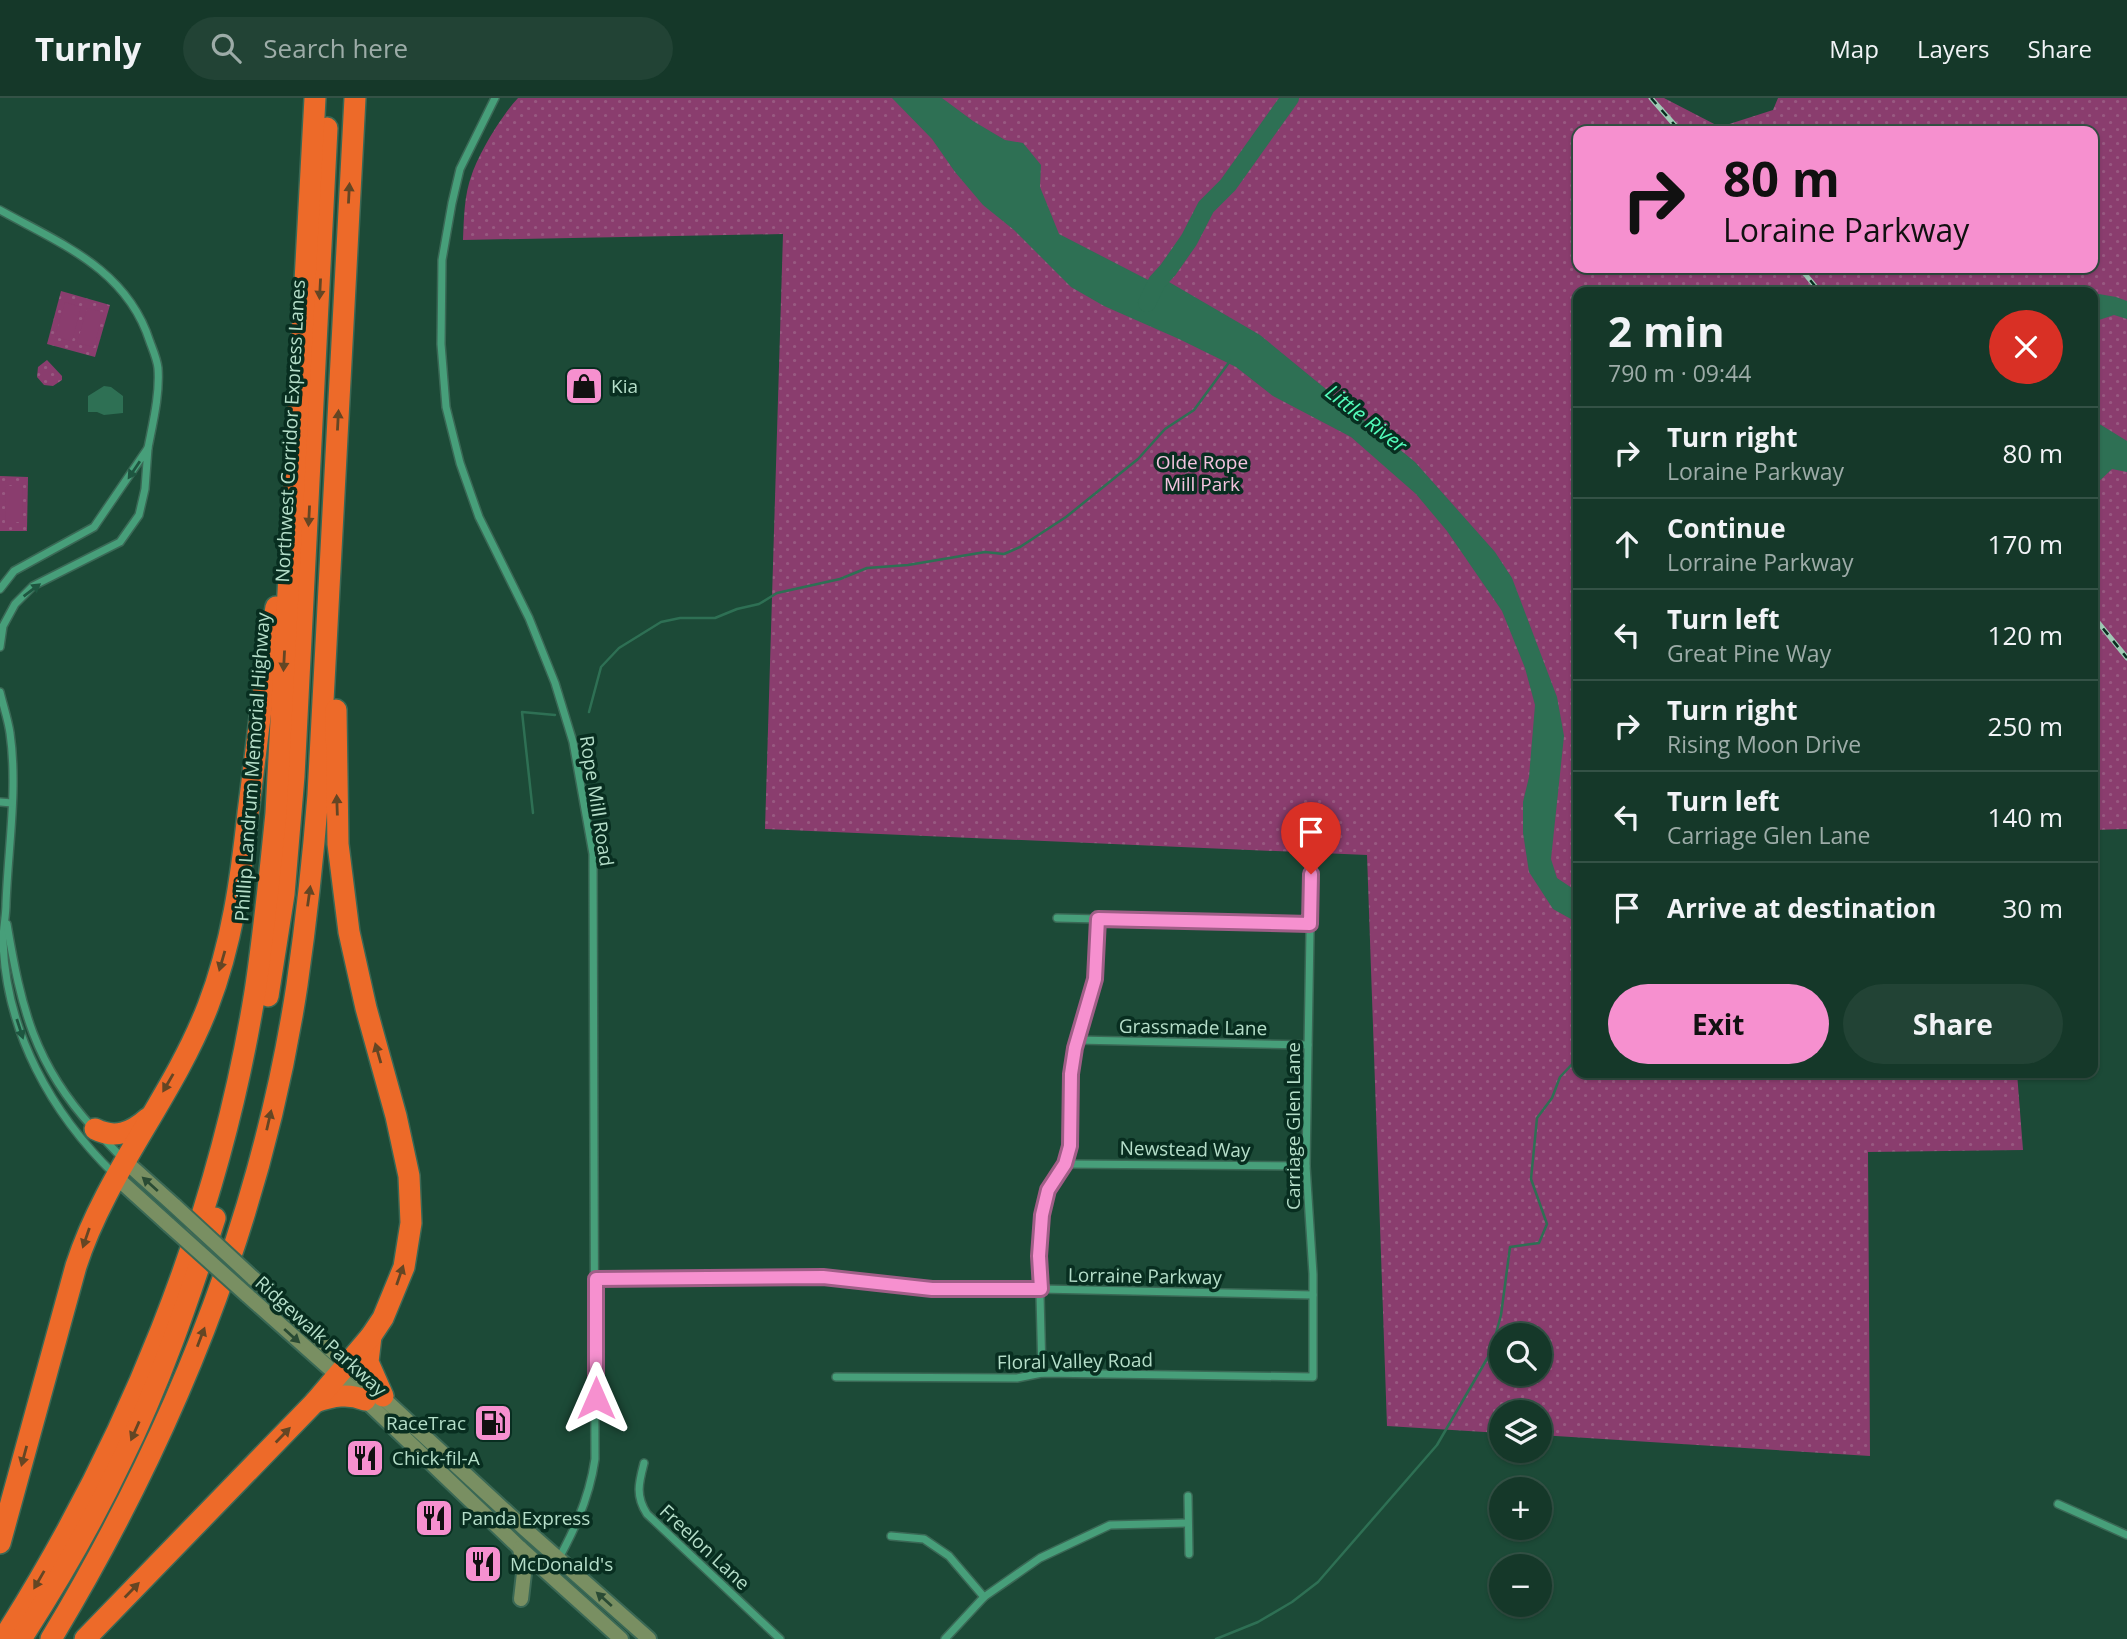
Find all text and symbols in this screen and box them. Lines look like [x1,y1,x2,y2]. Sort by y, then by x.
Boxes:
search box [183,17,673,80]
text: Turnly [35,26,141,71]
icon: search [207,29,245,67]
text: Search here [263,30,408,66]
text: Map [1829,32,1879,65]
text: Layers [1917,32,1990,65]
text: Share [2028,32,2092,65]
text: 80 m [1723,145,1840,211]
icon: right [1608,154,1699,245]
one-way arrow [344,181,355,203]
text: Loraine Parkway [1723,208,1969,251]
one-way arrow [315,278,326,300]
street label: Northwest Corridor Express Lanes [269,279,311,583]
text: 2 min [1608,302,1725,359]
button: close [1989,310,2063,384]
text: 790 m · 09:44 [1608,357,1751,389]
shop icon: Kia [563,365,605,407]
place label: Kia [611,373,638,399]
water label: Little River [1320,378,1414,459]
one-way arrow [332,409,343,431]
text: Turn right [1667,419,1798,455]
icon: right [1608,434,1646,472]
text: 80 m [2002,435,2063,471]
park label: Olde Rope Mill Park [1156,449,1248,497]
text: Loraine Parkway [1667,455,1844,487]
one-way arrow [127,460,140,480]
one-way arrow [303,505,314,527]
text: Continue [1667,510,1786,546]
icon: ahead [1608,525,1646,563]
text: 170 m [1988,526,2063,562]
text: Lorraine Parkway [1667,546,1853,578]
one-way arrow [22,582,40,597]
text: Turn left [1667,601,1779,637]
street label: Phillip Landrum Memorial Highway [228,611,276,922]
icon: left [1608,616,1646,654]
text: 120 m [1988,617,2063,653]
text: Great Pine Way [1667,637,1831,669]
one-way arrow [279,650,290,672]
text: Turn right [1667,692,1798,728]
icon: right [1608,707,1646,745]
text: 250 m [1988,708,2063,744]
text: Rising Moon Drive [1667,728,1861,760]
street label: Rope Mill Road [574,734,620,868]
text: Turn left [1667,783,1779,819]
one-way arrow [331,794,342,816]
icon: left [1608,798,1646,836]
text: 140 m [1988,799,2063,835]
pin [1281,802,1341,874]
icon: arrive [1292,813,1330,851]
text: Carriage Glen Lane [1667,819,1870,851]
one-way arrow [303,885,314,907]
icon: arrive [1608,889,1646,927]
text: Arrive at destination [1667,890,1936,926]
text: 30 m [2002,890,2063,926]
one-way arrow [217,951,227,972]
button: Exit [1608,984,1829,1064]
button: Share [1843,984,2063,1064]
street label: Grassmade Lane [1119,1013,1267,1041]
one-way arrow [15,1018,26,1039]
one-way arrow [373,1042,383,1063]
street label: Carriage Glen Lane [1280,1042,1306,1210]
one-way arrow [162,1074,175,1093]
one-way arrow [264,1109,275,1131]
street label: Newstead Way [1119,1135,1251,1163]
one-way arrow [141,1176,159,1192]
one-way arrow [80,1227,91,1248]
street label: Lorraine Parkway [1068,1262,1223,1290]
one-way arrow [395,1265,406,1286]
street label: Ridgewalk Parkway [250,1270,393,1402]
map controls [1489,1323,1552,1617]
button: search [1489,1323,1552,1386]
one-way arrow [196,1326,207,1347]
one-way arrow [283,1327,300,1343]
street label: Floral Valley Road [997,1347,1153,1375]
position arrow [559,1361,633,1435]
button: layers [1489,1400,1552,1463]
fuel station icon: RaceTrac [472,1402,514,1444]
place label: RaceTrac [386,1410,466,1436]
one-way arrow [129,1421,141,1441]
one-way arrow [275,1427,291,1444]
restaurant icon: Chick-fil-A [344,1437,386,1479]
place label: Chick-fil-A [392,1445,480,1471]
one-way arrow [18,1446,29,1468]
button: + [1489,1477,1552,1540]
restaurant icon: Panda Express [413,1497,455,1539]
street label: Freelon Lane [654,1498,756,1596]
place label: Panda Express [461,1505,590,1531]
restaurant icon: McDonald's [462,1543,504,1585]
place label: McDonald's [510,1551,613,1577]
button: − [1489,1554,1552,1617]
one-way arrow [33,1571,45,1590]
one-way arrow [123,1582,139,1599]
one-way arrow [595,1592,612,1607]

